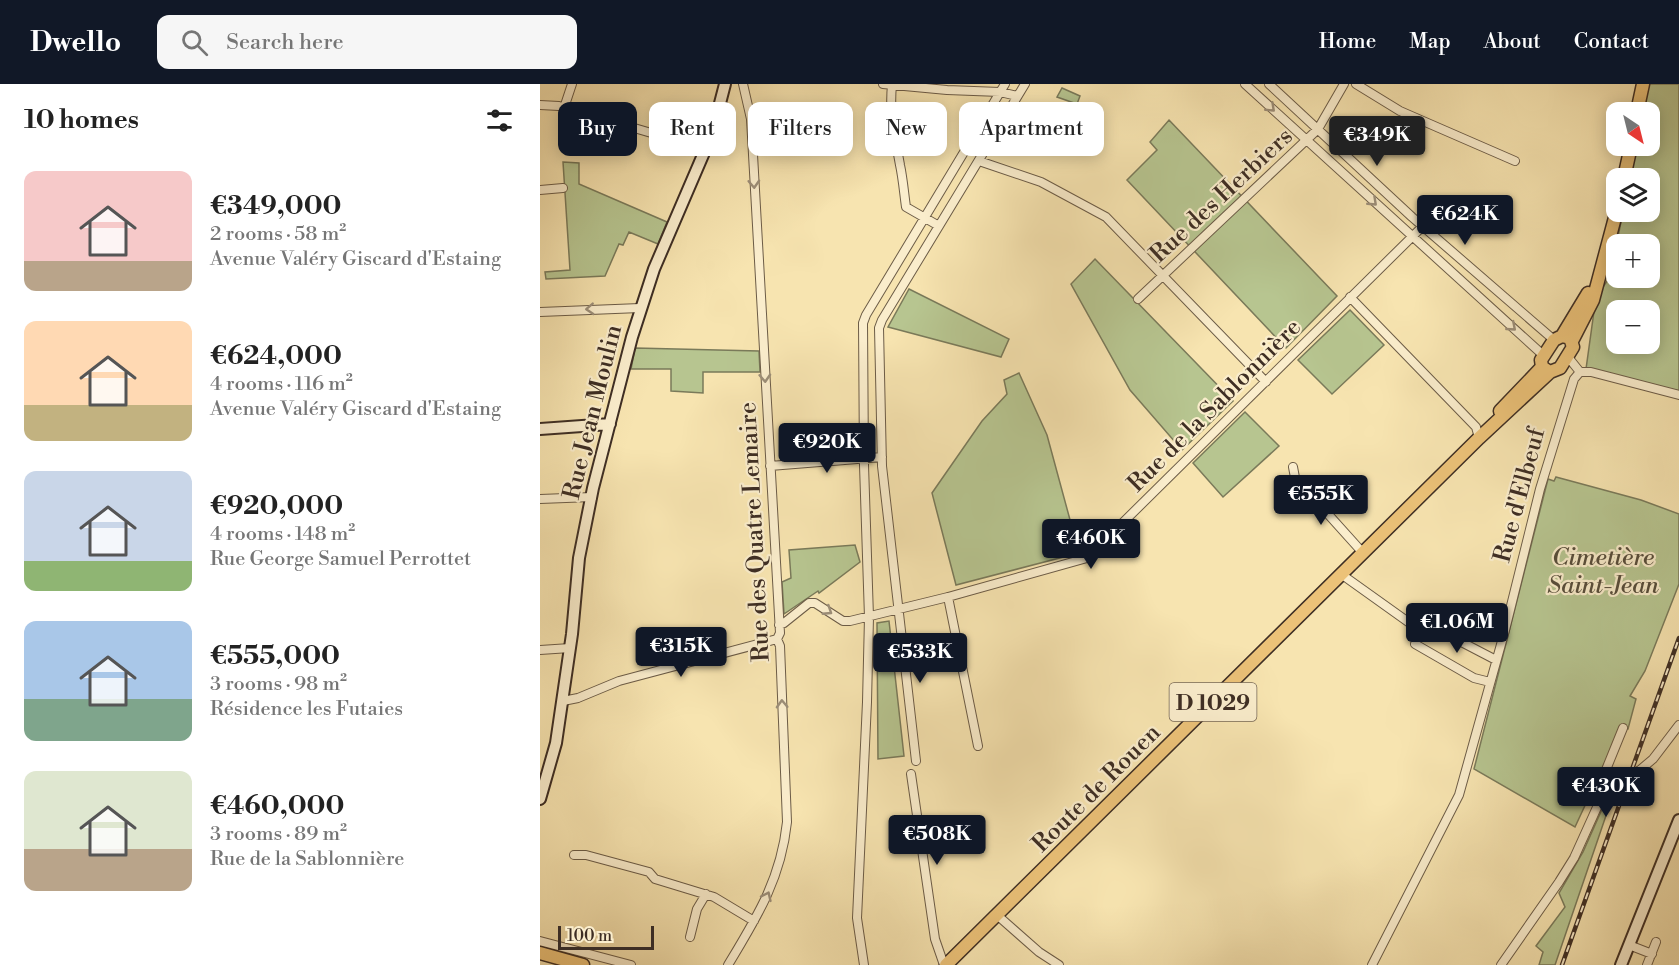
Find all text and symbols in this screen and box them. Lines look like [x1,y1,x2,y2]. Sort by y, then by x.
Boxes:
search box [157,15,577,69]
text: Dwello [30,25,121,60]
icon: search [178,26,211,59]
text: Search here [226,29,344,56]
text: Home [1319,29,1376,55]
text: Map [1409,29,1451,55]
text: About [1484,29,1541,55]
text: Contact [1574,29,1649,55]
one-way arrow [1265,101,1275,112]
chip: Buy [558,102,637,156]
chip: Rent [649,102,736,156]
chip: Filters [748,102,853,156]
chip: New [865,102,947,156]
chip: Apartment [959,102,1104,156]
north arrow [1606,102,1660,156]
map controls [1606,102,1660,354]
text: 10 homes [24,104,139,136]
icon: filters [483,104,516,137]
pin: €349K [1335,116,1419,167]
street label: Rue des Herbiers [1144,122,1299,270]
text: €349K [1343,123,1411,148]
button: layers [1606,168,1660,222]
one-way arrow [748,179,761,188]
text: €349,000 [210,190,342,222]
icon: home [72,195,144,267]
one-way arrow [1366,195,1377,206]
pin: €624K [1423,195,1507,246]
text: €624K [1431,202,1499,227]
text: 2 rooms · 58 m² [210,222,346,247]
button: + [1606,234,1660,288]
text: Avenue Valéry Giscard d'Estaing [210,247,501,272]
button: − [1606,300,1660,354]
one-way arrow [586,303,595,316]
street label: Rue de la Sablonnière [1122,313,1308,499]
one-way arrow [1505,319,1516,330]
street label: Rue Jean Moulin [557,322,629,503]
text: €624,000 [210,340,342,372]
icon: home [72,345,144,417]
text: 4 rooms · 116 m² [210,372,353,397]
one-way arrow [759,374,772,383]
text: Avenue Valéry Giscard d'Estaing [210,397,501,422]
street label: Rue des Quatre Lemaire [733,401,777,663]
pin: €920K [785,423,869,474]
street label: Rue d'Elbeuf [1488,423,1553,566]
text: €920K [793,430,861,455]
pin: €555K [1279,475,1363,526]
text: €555K [1288,482,1354,507]
text: €920,000 [210,490,343,522]
icon: home [72,495,144,567]
pin: €460K [1049,519,1133,570]
text: 4 rooms · 148 m² [210,522,355,547]
text: €460K [1056,526,1126,551]
park label: Cimetière Saint-Jean [1547,543,1659,601]
text: Rue George Samuel Perrottet [210,547,471,572]
pin: €1.06M [1408,603,1506,654]
one-way arrow [821,604,832,615]
text: €1.06M [1420,610,1494,635]
pin: €315K [639,627,723,678]
pin: €533K [878,633,962,684]
text: €315K [650,634,712,659]
text: €555,000 [210,640,340,672]
text: €533K [887,640,953,665]
icon: home [72,645,144,717]
text: 3 rooms · 98 m² [210,672,347,697]
road number: D 1029 [1170,683,1256,721]
text: Résidence les Futaies [210,697,403,722]
one-way arrow [776,700,789,709]
street label: Route de Rouen [1026,718,1167,859]
pin: €430K [1564,767,1648,818]
text: €430K [1571,774,1641,799]
text: €460,000 [210,790,344,822]
icon: home [72,795,144,867]
pin: €508K [895,815,979,866]
text: 3 rooms · 89 m² [210,822,347,847]
text: €508K [903,822,971,847]
text: Rue de la Sablonnière [210,847,404,872]
one-way arrow [760,891,772,902]
scale bar [558,923,654,950]
text: 100 m [567,926,612,946]

